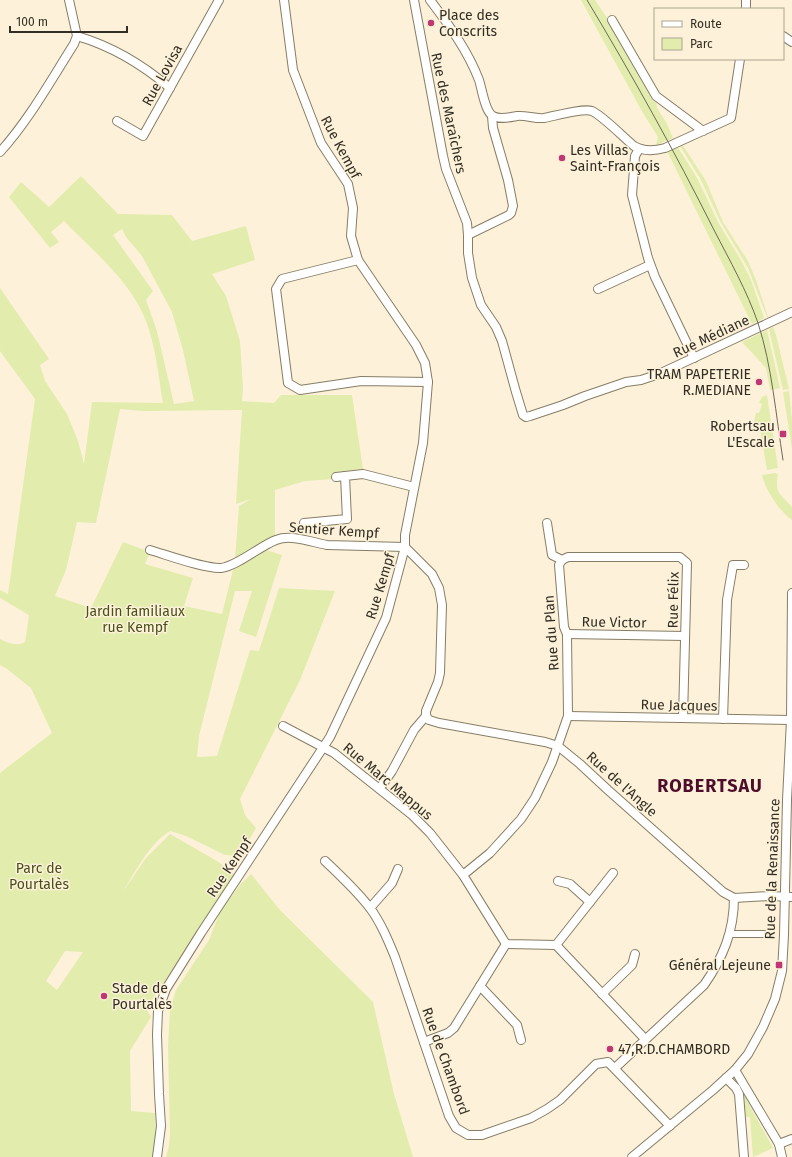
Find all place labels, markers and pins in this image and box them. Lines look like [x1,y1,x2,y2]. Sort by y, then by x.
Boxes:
place label: Place des Conscrits [439,7,499,40]
marker: Place des Conscrits [426,18,436,28]
place label: Les Villas Saint-François [570,142,660,175]
marker: Les Villas Saint-François [557,153,567,163]
place label: TRAM PAPETERIE R.MEDIANE [647,366,751,399]
marker: TRAM PAPETERIE R.MEDIANE [754,377,764,387]
place label: Robertsau L'Escale [710,418,775,451]
marker: Robertsau L'Escale [778,429,788,439]
place label: Général Lejeune [669,957,771,974]
marker: Général Lejeune [774,960,784,970]
place label: Stade de Pourtalès [112,980,173,1013]
marker: Stade de Pourtalès [99,991,109,1001]
place label: 47,R.D.CHAMBORD [618,1041,730,1058]
marker: 47,R.D.CHAMBORD [605,1044,615,1054]

